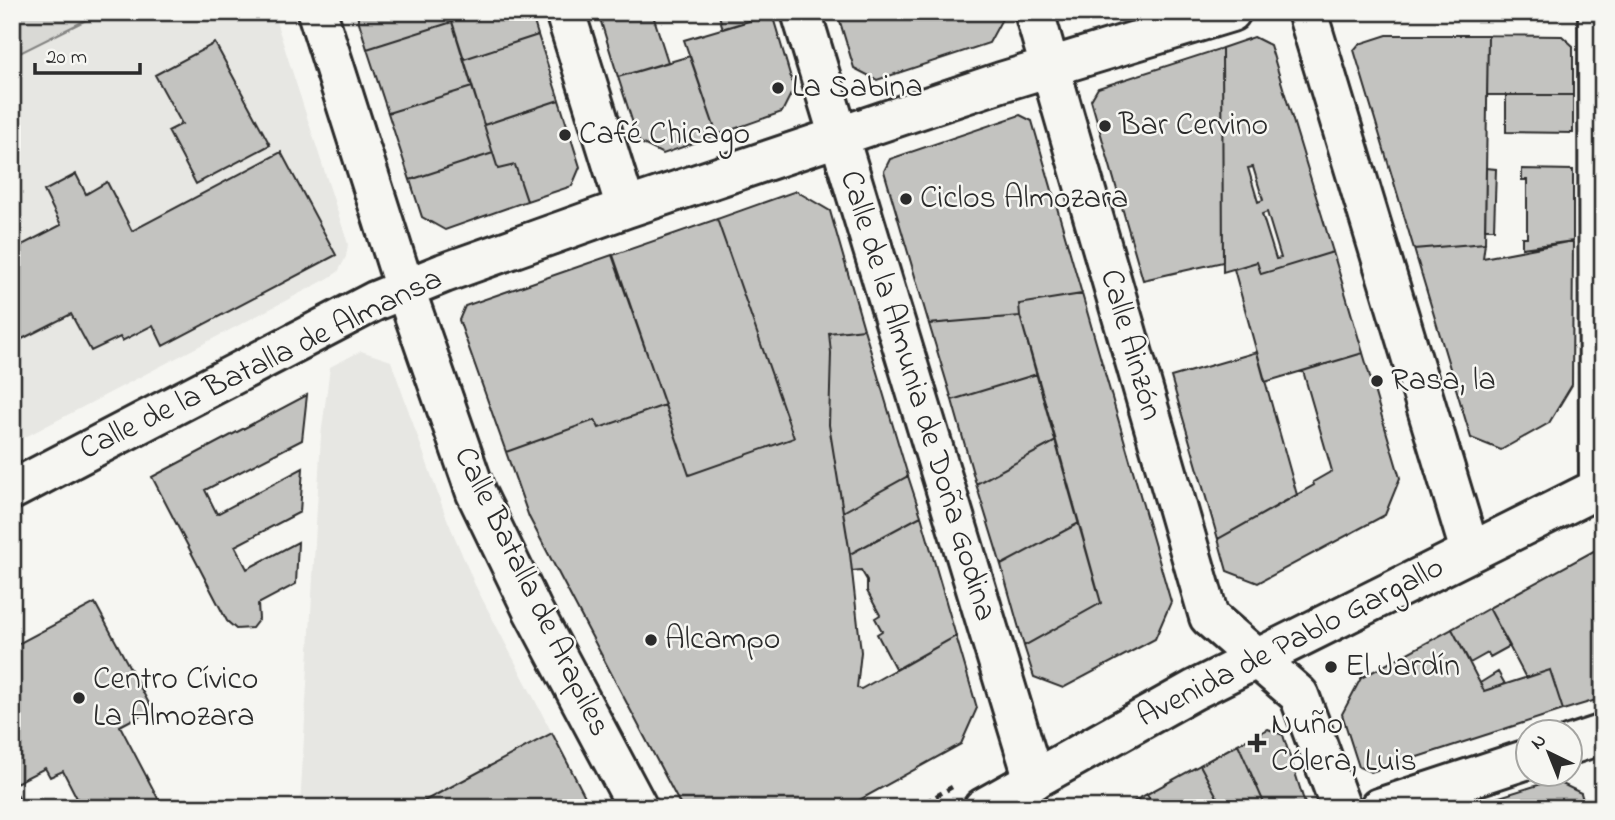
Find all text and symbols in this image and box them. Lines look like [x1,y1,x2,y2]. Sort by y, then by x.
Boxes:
scale bar [35,32,140,76]
text: 20 m [46,43,87,73]
place label: La Sabina [792,65,923,112]
marker: La Sabina [770,80,786,96]
place label: Bar Cervino [1118,103,1268,150]
place label: Café Chicago [579,112,750,159]
marker: Bar Cervino [1097,118,1113,134]
marker: Café Chicago [557,127,573,143]
street label: Calle de la Almunia de Doña Godina [826,165,1008,627]
place label: Ciclos Almozara [920,176,1128,223]
marker: Ciclos Almozara [898,191,914,207]
street label: Calle de la Batalla de Almansa [72,256,450,474]
street label: Calle Ainzón [1086,264,1174,426]
place label: Rasa, la [1391,358,1496,405]
marker: Rasa, la [1369,373,1385,389]
street label: Calle Batalla de Arapiles [440,439,622,745]
street label: Avenida de Pablo Gargallo [1129,545,1453,741]
place label: Alcampo [665,617,780,664]
marker: Alcampo [643,632,659,648]
place label: El Jardín [1345,644,1460,691]
place label: Centro Cívico La Almozara [93,657,258,741]
marker: El Jardín [1323,659,1339,675]
marker: Centro Cívico La Almozara [71,690,87,706]
place label: Nuño Cólera, Luis [1271,702,1417,786]
north arrow [1514,718,1584,788]
text: N [1525,728,1553,757]
marker: Nuño Cólera, Luis [1249,735,1265,751]

